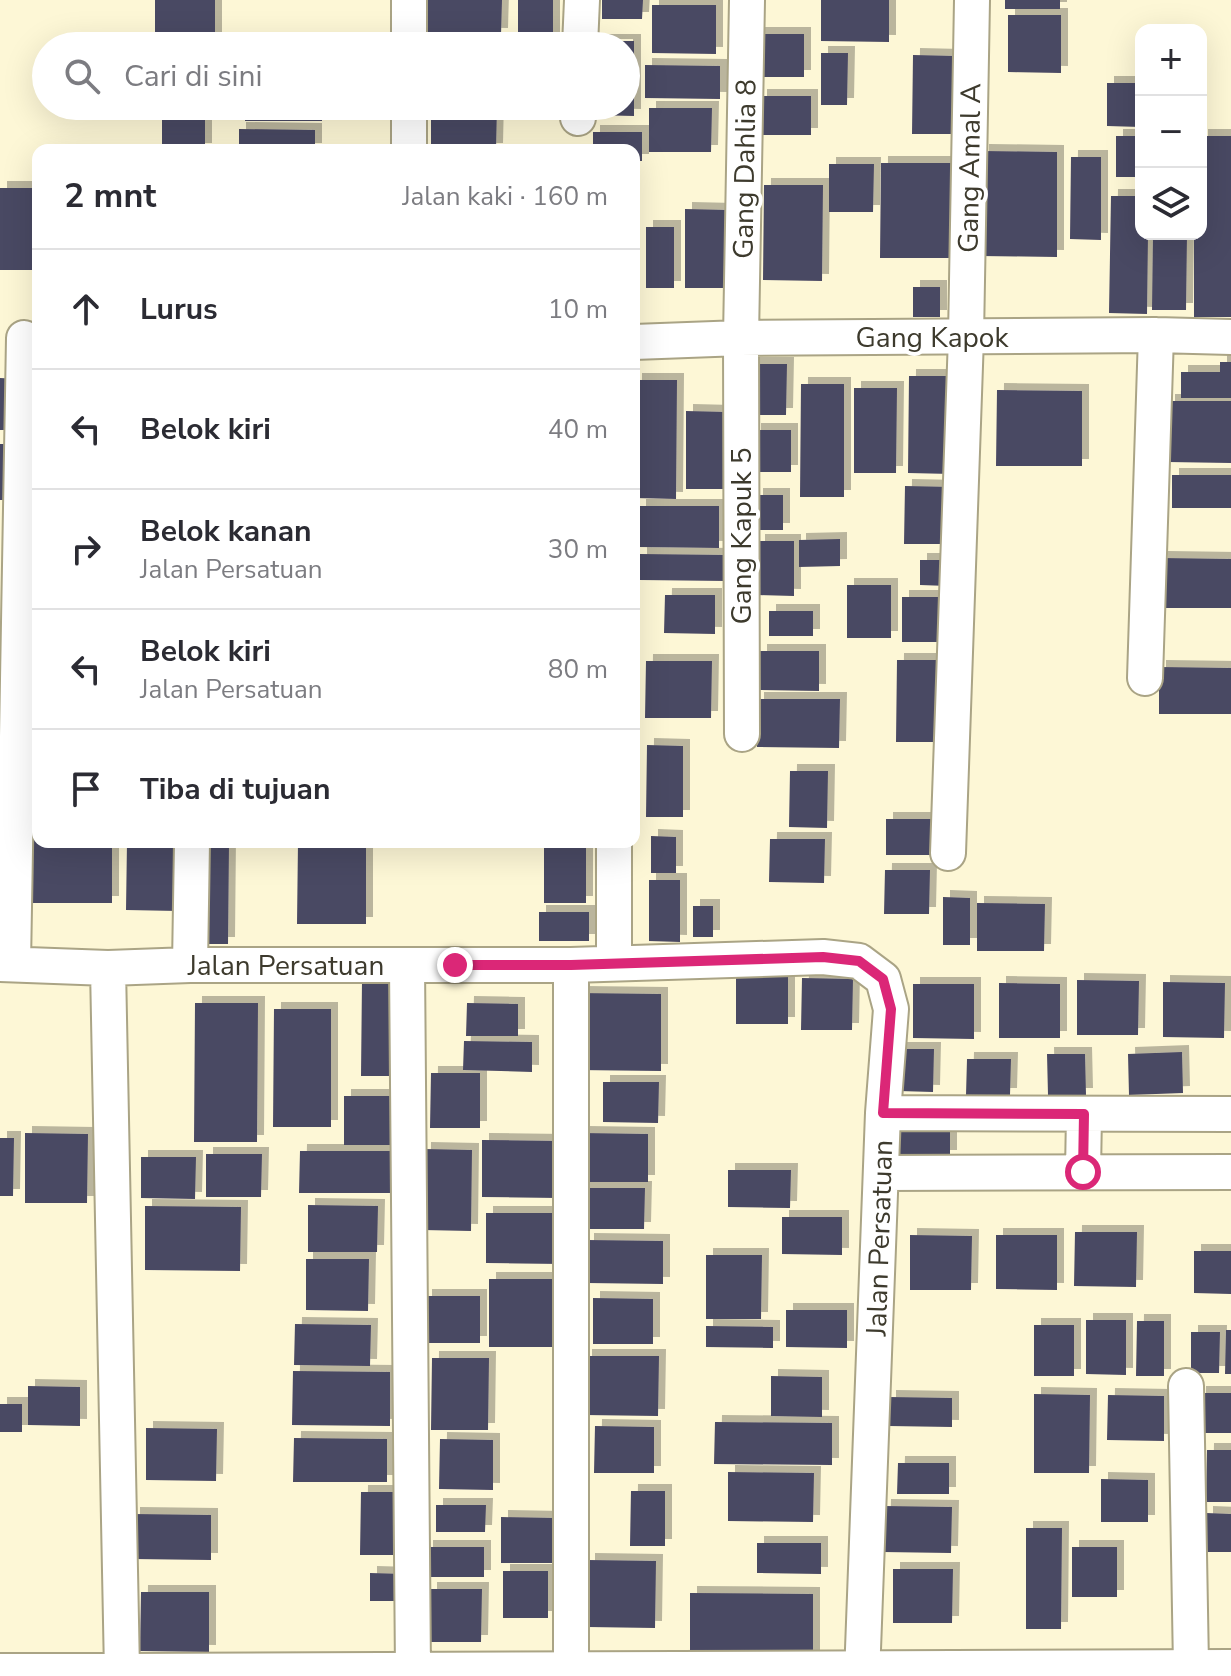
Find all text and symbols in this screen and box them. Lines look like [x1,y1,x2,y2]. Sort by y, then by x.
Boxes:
map controls [1135,24,1207,240]
button: + [1135,24,1207,96]
search box [32,32,640,120]
icon: search [60,54,104,98]
text: Cari di sini [124,56,263,97]
street label: Gang Dahlia 8 [724,79,766,259]
street label: Gang Amal A [950,83,990,253]
button: − [1135,96,1207,168]
button: layers [1135,168,1207,240]
text: 2 mnt [64,173,156,219]
text: Jalan kaki · 160 m [402,179,608,214]
icon: ahead [64,287,108,331]
text: Lurus [140,289,218,330]
text: 10 m [548,292,608,327]
street label: Gang Kapok [856,319,1009,357]
icon: left [64,407,108,451]
text: Belok kiri [140,409,271,450]
text: 40 m [548,412,608,447]
street label: Gang Kapuk 5 [723,447,761,625]
text: Belok kanan [140,511,312,552]
icon: right [64,527,108,571]
text: 30 m [548,532,608,567]
text: Jalan Persatuan [140,552,323,587]
text: Belok kiri [140,631,271,672]
icon: left [64,647,108,691]
text: 80 m [548,652,608,687]
text: Jalan Persatuan [140,672,323,707]
icon: arrive [64,767,108,811]
text: Tiba di tujuan [140,769,331,810]
street label: Jalan Persatuan [187,947,384,985]
route end [437,947,473,983]
street label: Jalan Persatuan [858,1139,902,1338]
route start [1065,1154,1101,1190]

